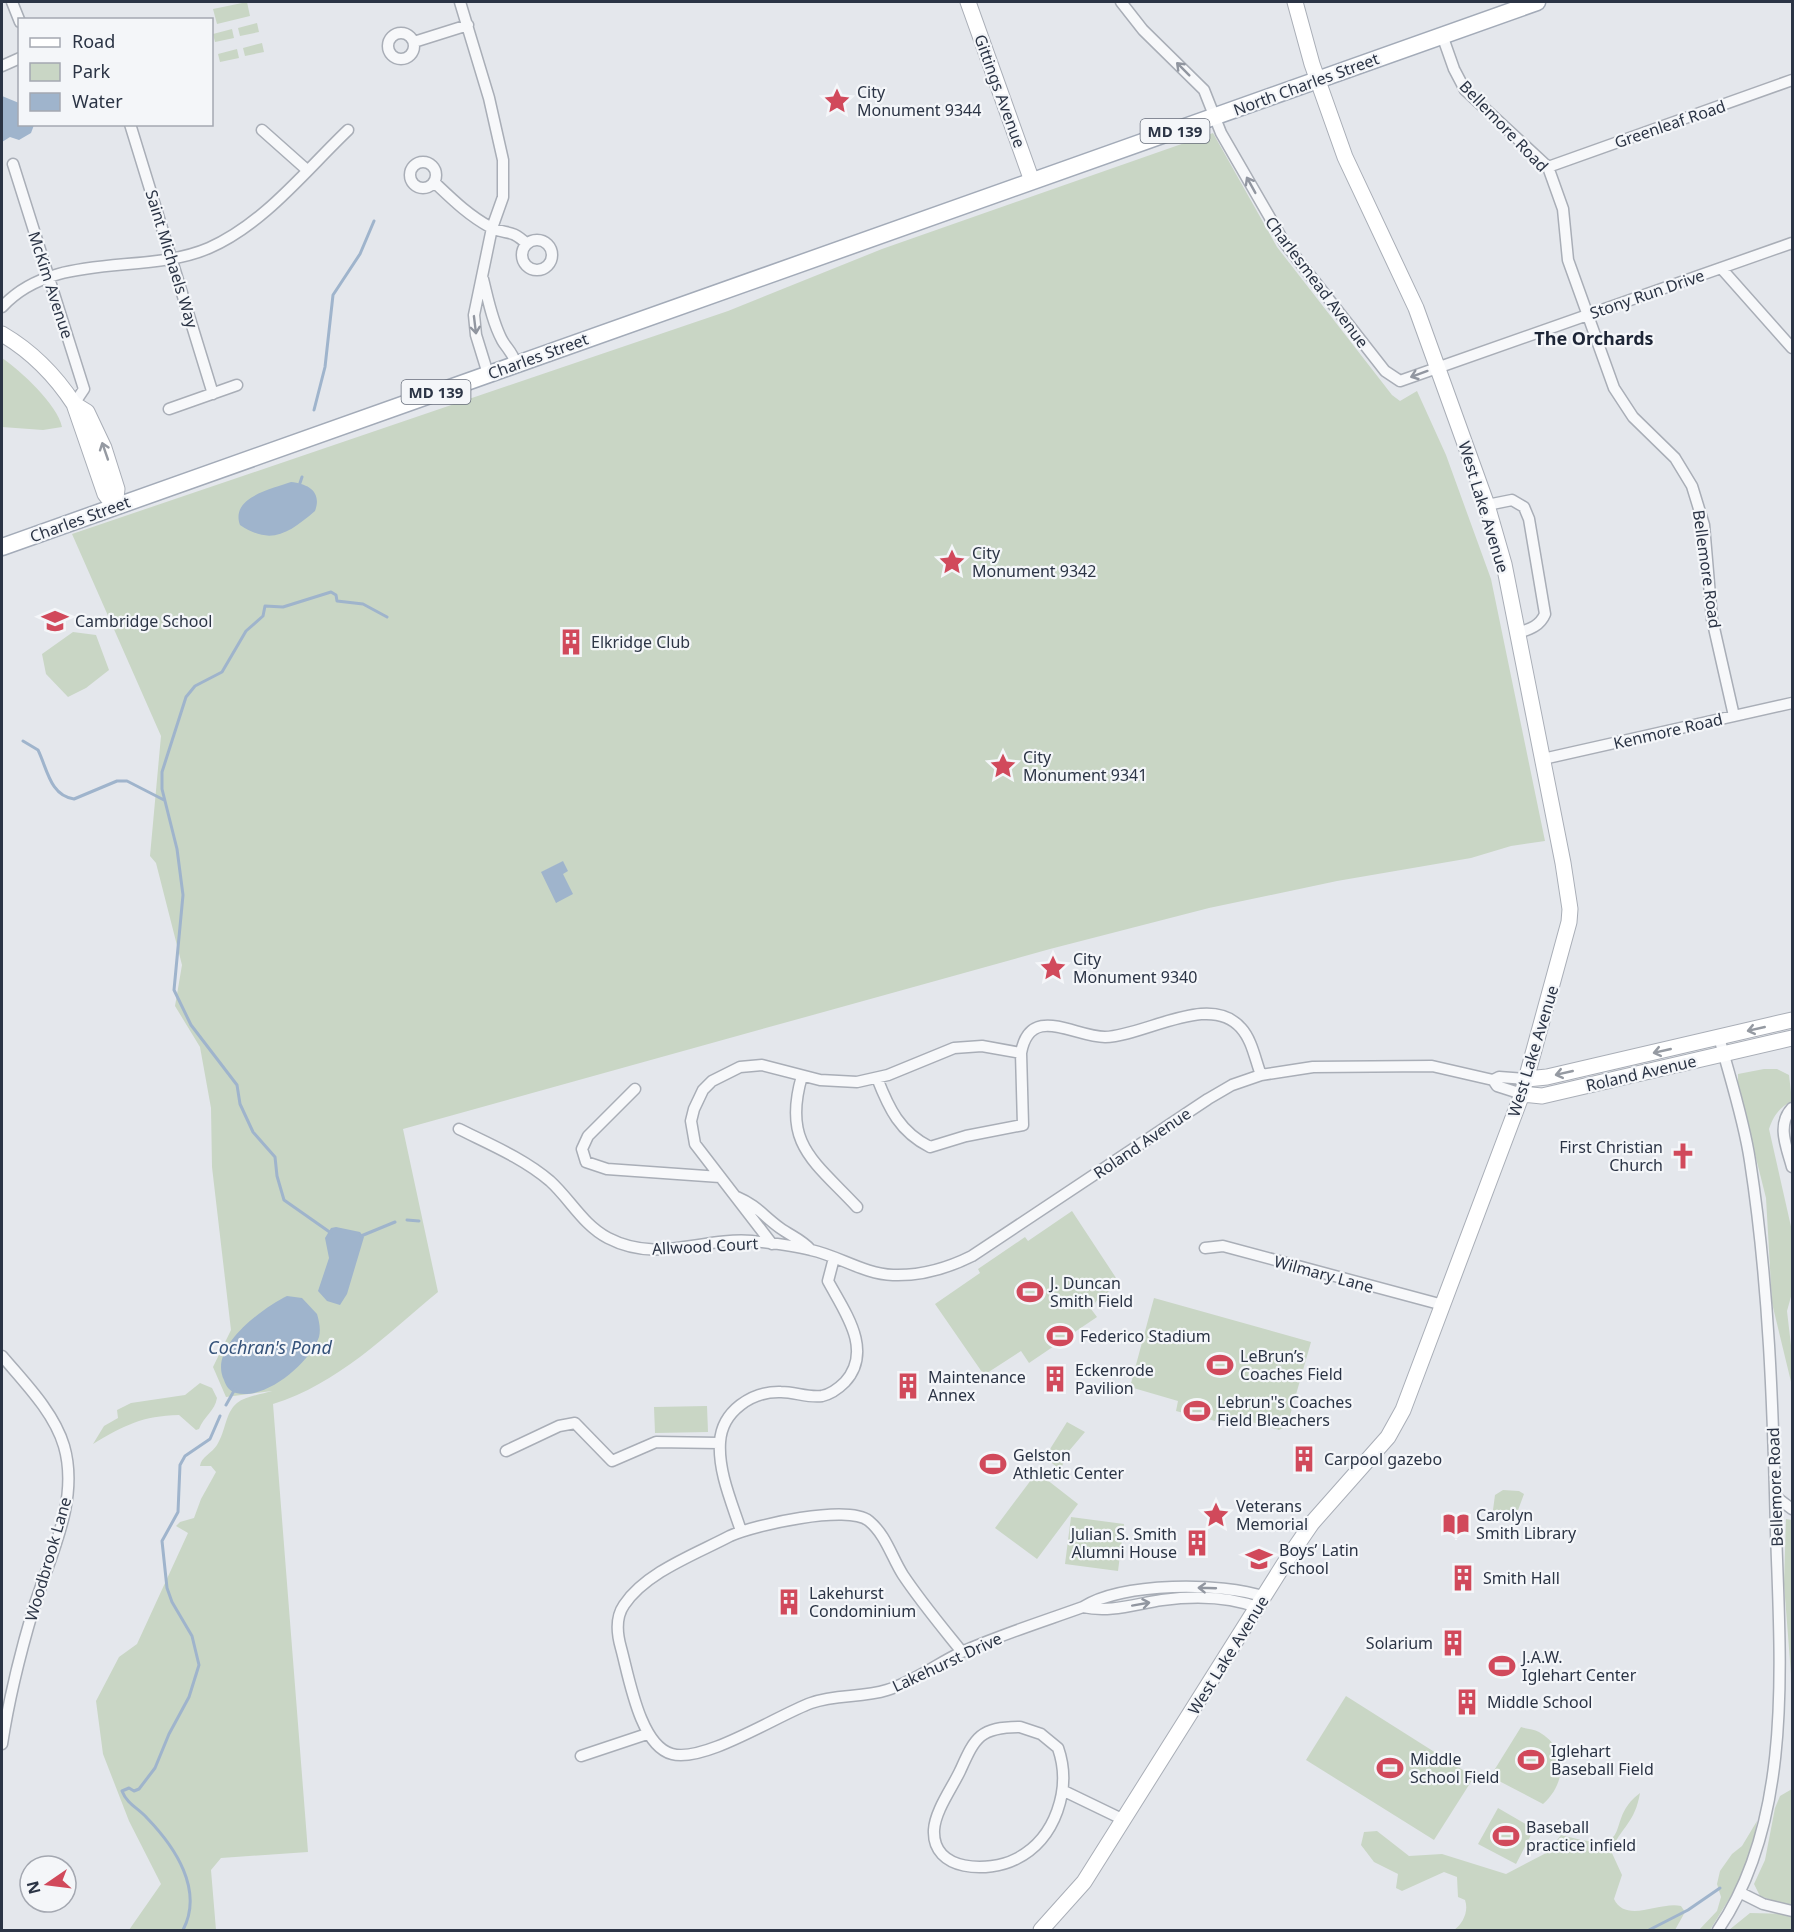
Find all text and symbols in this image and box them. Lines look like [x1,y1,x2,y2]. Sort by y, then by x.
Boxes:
legend [18,18,213,126]
text: Road [72,29,115,53]
street label: Gittings Avenue [969,31,1031,151]
street label: North Charles Street [1230,47,1382,121]
text: Park [72,59,110,83]
one-way arrow [1176,61,1191,76]
street label: Bellemore Road [1455,75,1553,177]
place label: City Monument 9344 [857,81,981,121]
place icon: City Monument 9344 [822,86,852,116]
text: Water [72,89,123,113]
street label: Greenleaf Road [1612,95,1728,153]
road number: MD 139 [1140,119,1210,143]
one-way arrow [1244,177,1256,194]
street label: Saint Michaels Way [140,187,204,332]
street label: Charlesmead Avenue [1260,212,1374,352]
street label: McKim Avenue [23,229,79,341]
street label: Stony Run Drive [1587,264,1707,324]
one-way arrow [470,315,481,335]
district label: The Orchards [1534,326,1654,350]
street label: Charles Street [485,328,591,384]
one-way arrow [1410,369,1429,380]
road number: MD 139 [402,380,470,404]
street label: West Lake Avenue [1454,439,1514,575]
one-way arrow [98,442,109,461]
street label: Charles Street [27,491,133,547]
street label: Bellemore Road [1688,508,1726,630]
place label: City Monument 9342 [972,542,1096,582]
place icon: City Monument 9342 [937,547,967,577]
school or university icon: Cambridge School [40,606,70,636]
place label: Cambridge School [75,610,212,632]
building icon: Elkridge Club [556,627,586,657]
place label: Elkridge Club [591,631,690,653]
street label: Kenmore Road [1611,708,1725,754]
place label: City Monument 9341 [1023,746,1147,786]
place icon: City Monument 9341 [988,751,1018,781]
place label: City Monument 9340 [1073,948,1197,988]
place icon: City Monument 9340 [1038,953,1068,983]
street label: West Lake Avenue [1503,983,1563,1119]
one-way arrow [1746,1023,1765,1035]
one-way arrow [1653,1045,1672,1057]
street label: Roland Avenue [1584,1050,1698,1096]
one-way arrow [1554,1068,1573,1080]
street label: Roland Avenue [1089,1102,1195,1184]
place label: First Christian Church [1559,1136,1663,1176]
church icon: First Christian Church [1668,1141,1698,1171]
street label: Allwood Court [651,1232,759,1260]
street label: Wilmary Lane [1272,1250,1376,1298]
place label: J. Duncan Smith Field [1048,1272,1133,1312]
sports icon: J. Duncan Smith Field [1015,1277,1045,1307]
sports icon: Federico Stadium [1045,1321,1075,1351]
place label: Federico Stadium [1080,1325,1211,1347]
water label: Cochran's Pond [208,1335,332,1359]
place label: LeBrun’s Coaches Field [1240,1345,1343,1385]
sports icon: LeBrun’s Coaches Field [1205,1350,1235,1380]
place label: Eckenrode Pavilion [1075,1359,1154,1399]
building icon: Eckenrode Pavilion [1040,1364,1070,1394]
place label: Maintenance Annex [928,1366,1026,1406]
building icon: Maintenance Annex [893,1371,923,1401]
place label: Lebrun''s Coaches Field Bleachers [1217,1391,1352,1431]
sports icon: Lebrun''s Coaches Field Bleachers [1182,1396,1212,1426]
street label: Bellemore Road [1762,1427,1788,1547]
place label: Gelston Athletic Center [1013,1444,1125,1484]
building icon: Carpool gazebo [1289,1444,1319,1474]
place label: Carpool gazebo [1324,1448,1442,1470]
sports icon: Gelston Athletic Center [978,1449,1008,1479]
street label: Woodbrook Lane [20,1494,76,1624]
place label: Veterans Memorial [1236,1495,1308,1535]
place icon: Veterans Memorial [1201,1500,1231,1530]
place label: Carolyn Smith Library [1476,1504,1577,1544]
library icon: Carolyn Smith Library [1441,1509,1471,1539]
place label: Julian S. Smith Alumni House [1069,1523,1177,1563]
building icon: Julian S. Smith Alumni House [1182,1528,1212,1558]
place label: Boys’ Latin School [1279,1539,1359,1579]
school or university icon: Boys’ Latin School [1244,1544,1274,1574]
building icon: Smith Hall [1448,1563,1478,1593]
place label: Smith Hall [1483,1567,1560,1589]
place label: Lakehurst Condominium [809,1582,916,1622]
one-way arrow [1198,1582,1218,1593]
building icon: Lakehurst Condominium [774,1587,804,1617]
street label: West Lake Avenue [1183,1591,1273,1719]
one-way arrow [1130,1598,1150,1609]
street label: Lakehurst Drive [889,1627,1005,1697]
building icon: Solarium [1438,1628,1468,1658]
place label: Solarium [1366,1632,1433,1654]
place label: J.A.W. Iglehart Center [1520,1646,1637,1686]
sports icon: J.A.W. Iglehart Center [1487,1651,1517,1681]
building icon: Middle School [1452,1687,1482,1717]
place label: Middle School [1487,1691,1592,1713]
place label: Iglehart Baseball Field [1551,1740,1654,1780]
sports icon: Iglehart Baseball Field [1516,1745,1546,1775]
place label: Middle School Field [1410,1748,1499,1788]
sports icon: Middle School Field [1375,1753,1405,1783]
place label: Baseball practice infield [1526,1816,1636,1856]
sports icon: Baseball practice infield [1491,1821,1521,1851]
north arrow [18,1854,78,1914]
text: N [21,1879,46,1897]

